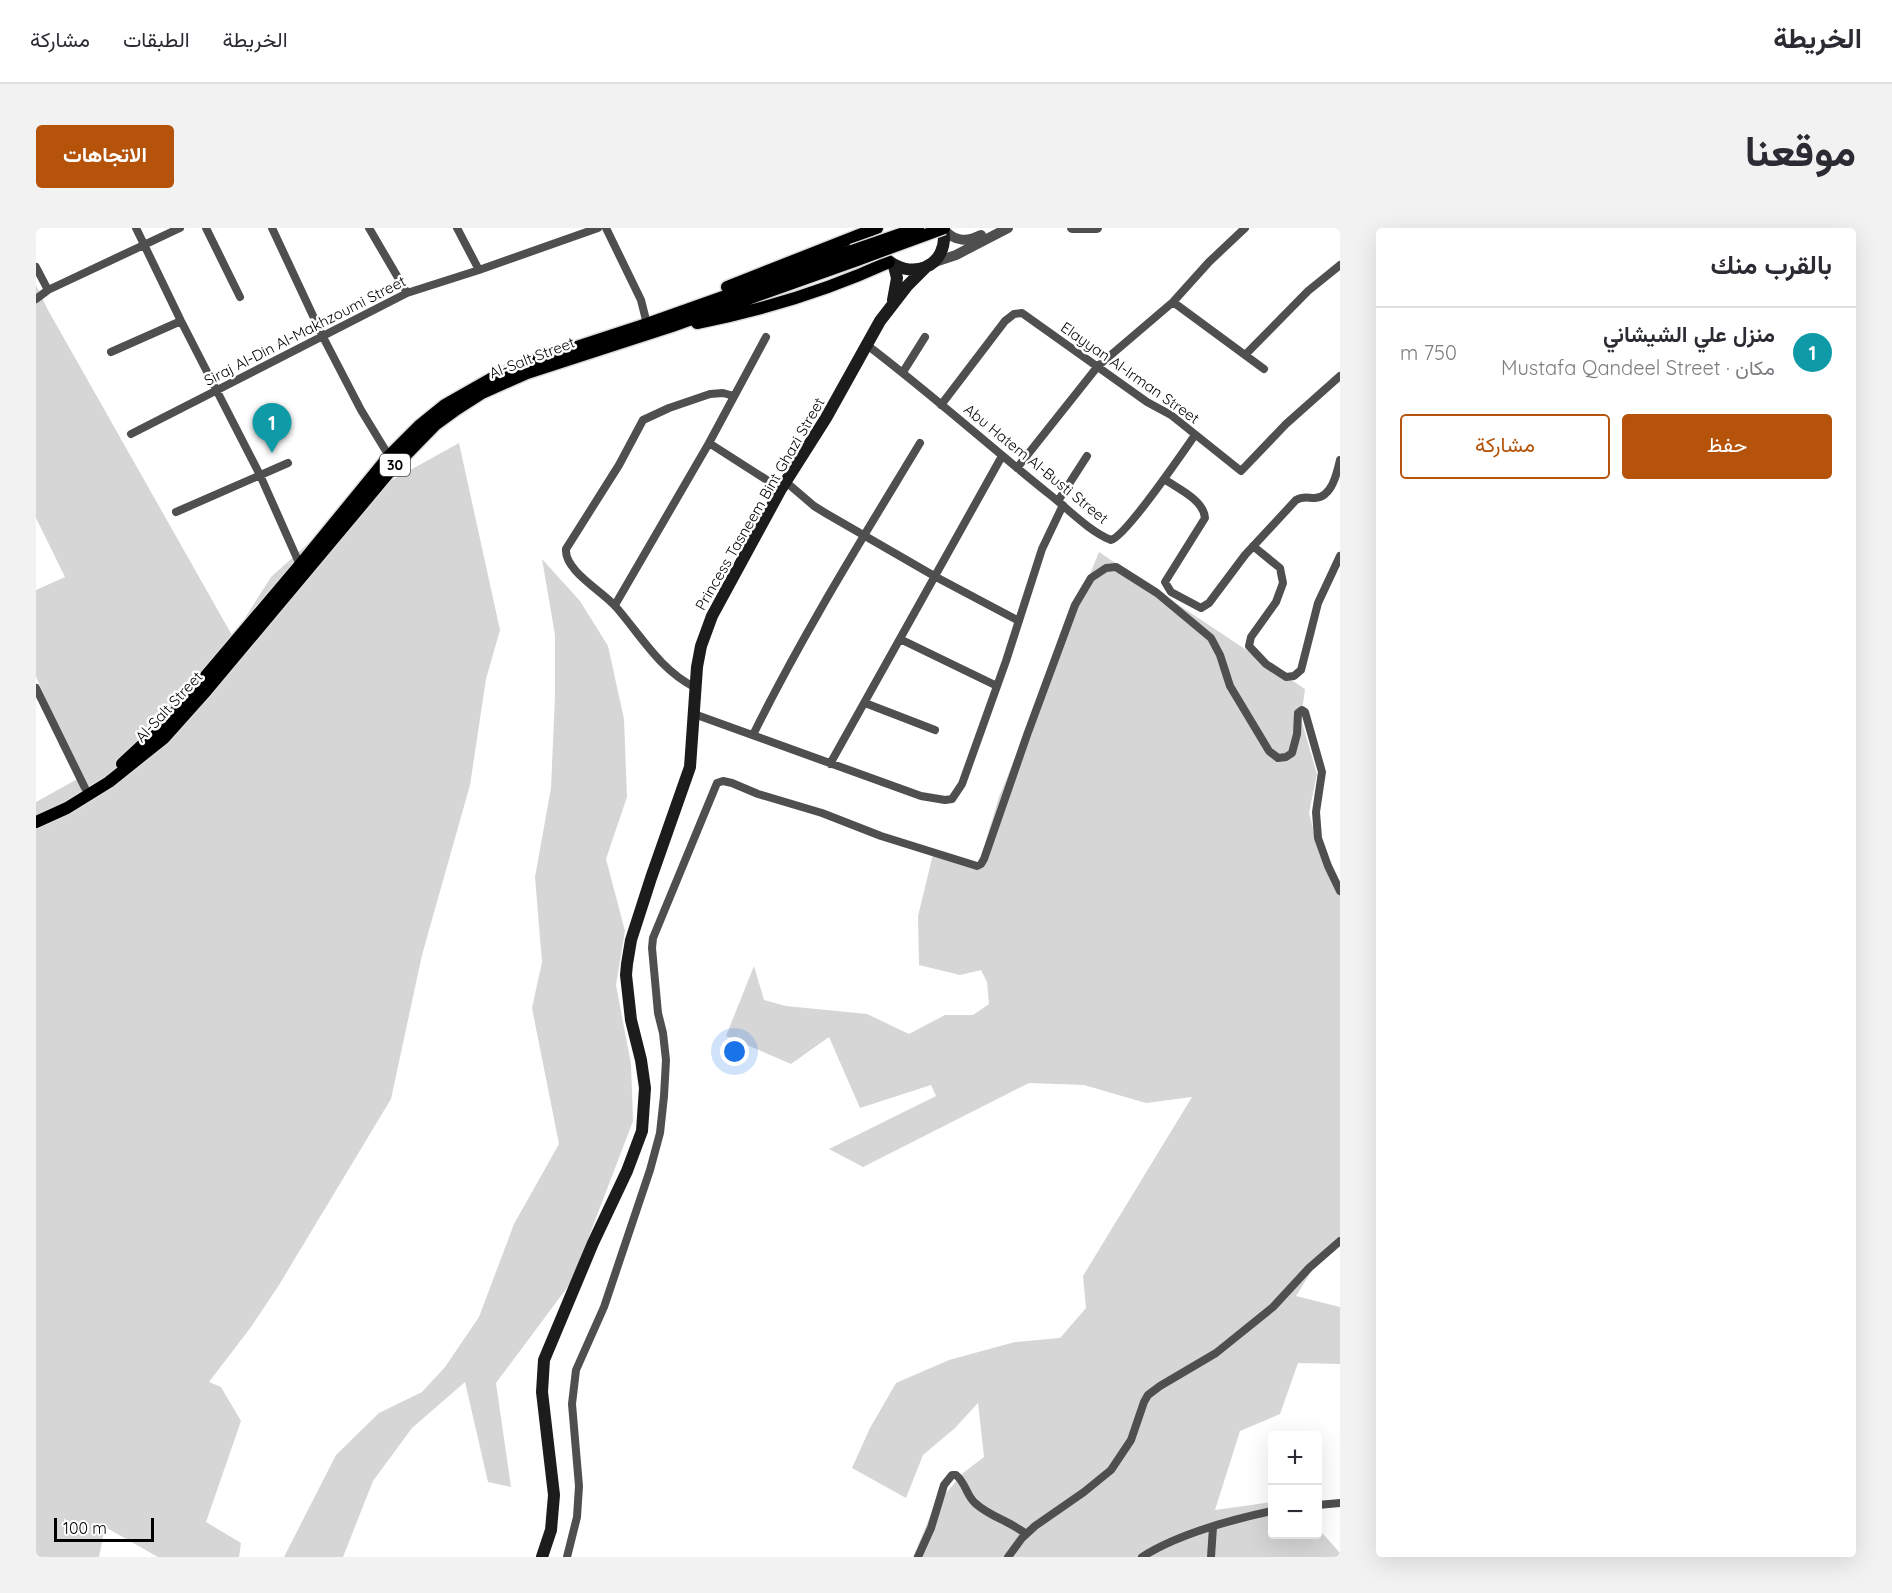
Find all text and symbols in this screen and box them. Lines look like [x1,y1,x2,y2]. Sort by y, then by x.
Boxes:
text: الخريطة [1773,20,1862,55]
text: مشاركة [30,26,90,52]
text: الطبقات [123,26,190,52]
text: الخريطة [223,26,288,52]
text: موقعنا [1745,124,1856,177]
button: الاتجاهات [36,125,174,188]
text: بالقرب منك [1711,248,1832,281]
street label: Siraj Al-Din Al-Makhzoumi Street [201,271,409,390]
street label: Elayyan Al-Irman Street [1057,317,1203,428]
text: منزل علي الشيشاني [1603,320,1775,348]
street label: Al-Salt Street [486,333,577,383]
text: 750 m [1400,340,1457,365]
text: 1 [1809,340,1816,365]
text: مكان · Mustafa Qandeel Street [1501,355,1775,380]
street label: Princess Tasneem Bint Ghazi Street [691,394,828,613]
street label: Abu Hatem Al-Busti Street [960,399,1112,528]
pin: 1 [252,404,292,453]
button: مشاركة [1400,414,1610,479]
button: حفظ [1622,414,1832,479]
road number: 30 [380,454,410,476]
street label: Al-Salt Street [131,667,206,746]
your location [720,1037,749,1066]
map controls [1268,1431,1322,1539]
button: + [1268,1431,1322,1485]
button: − [1268,1485,1322,1539]
scale bar [54,1515,154,1542]
text: 100 m [63,1518,107,1538]

